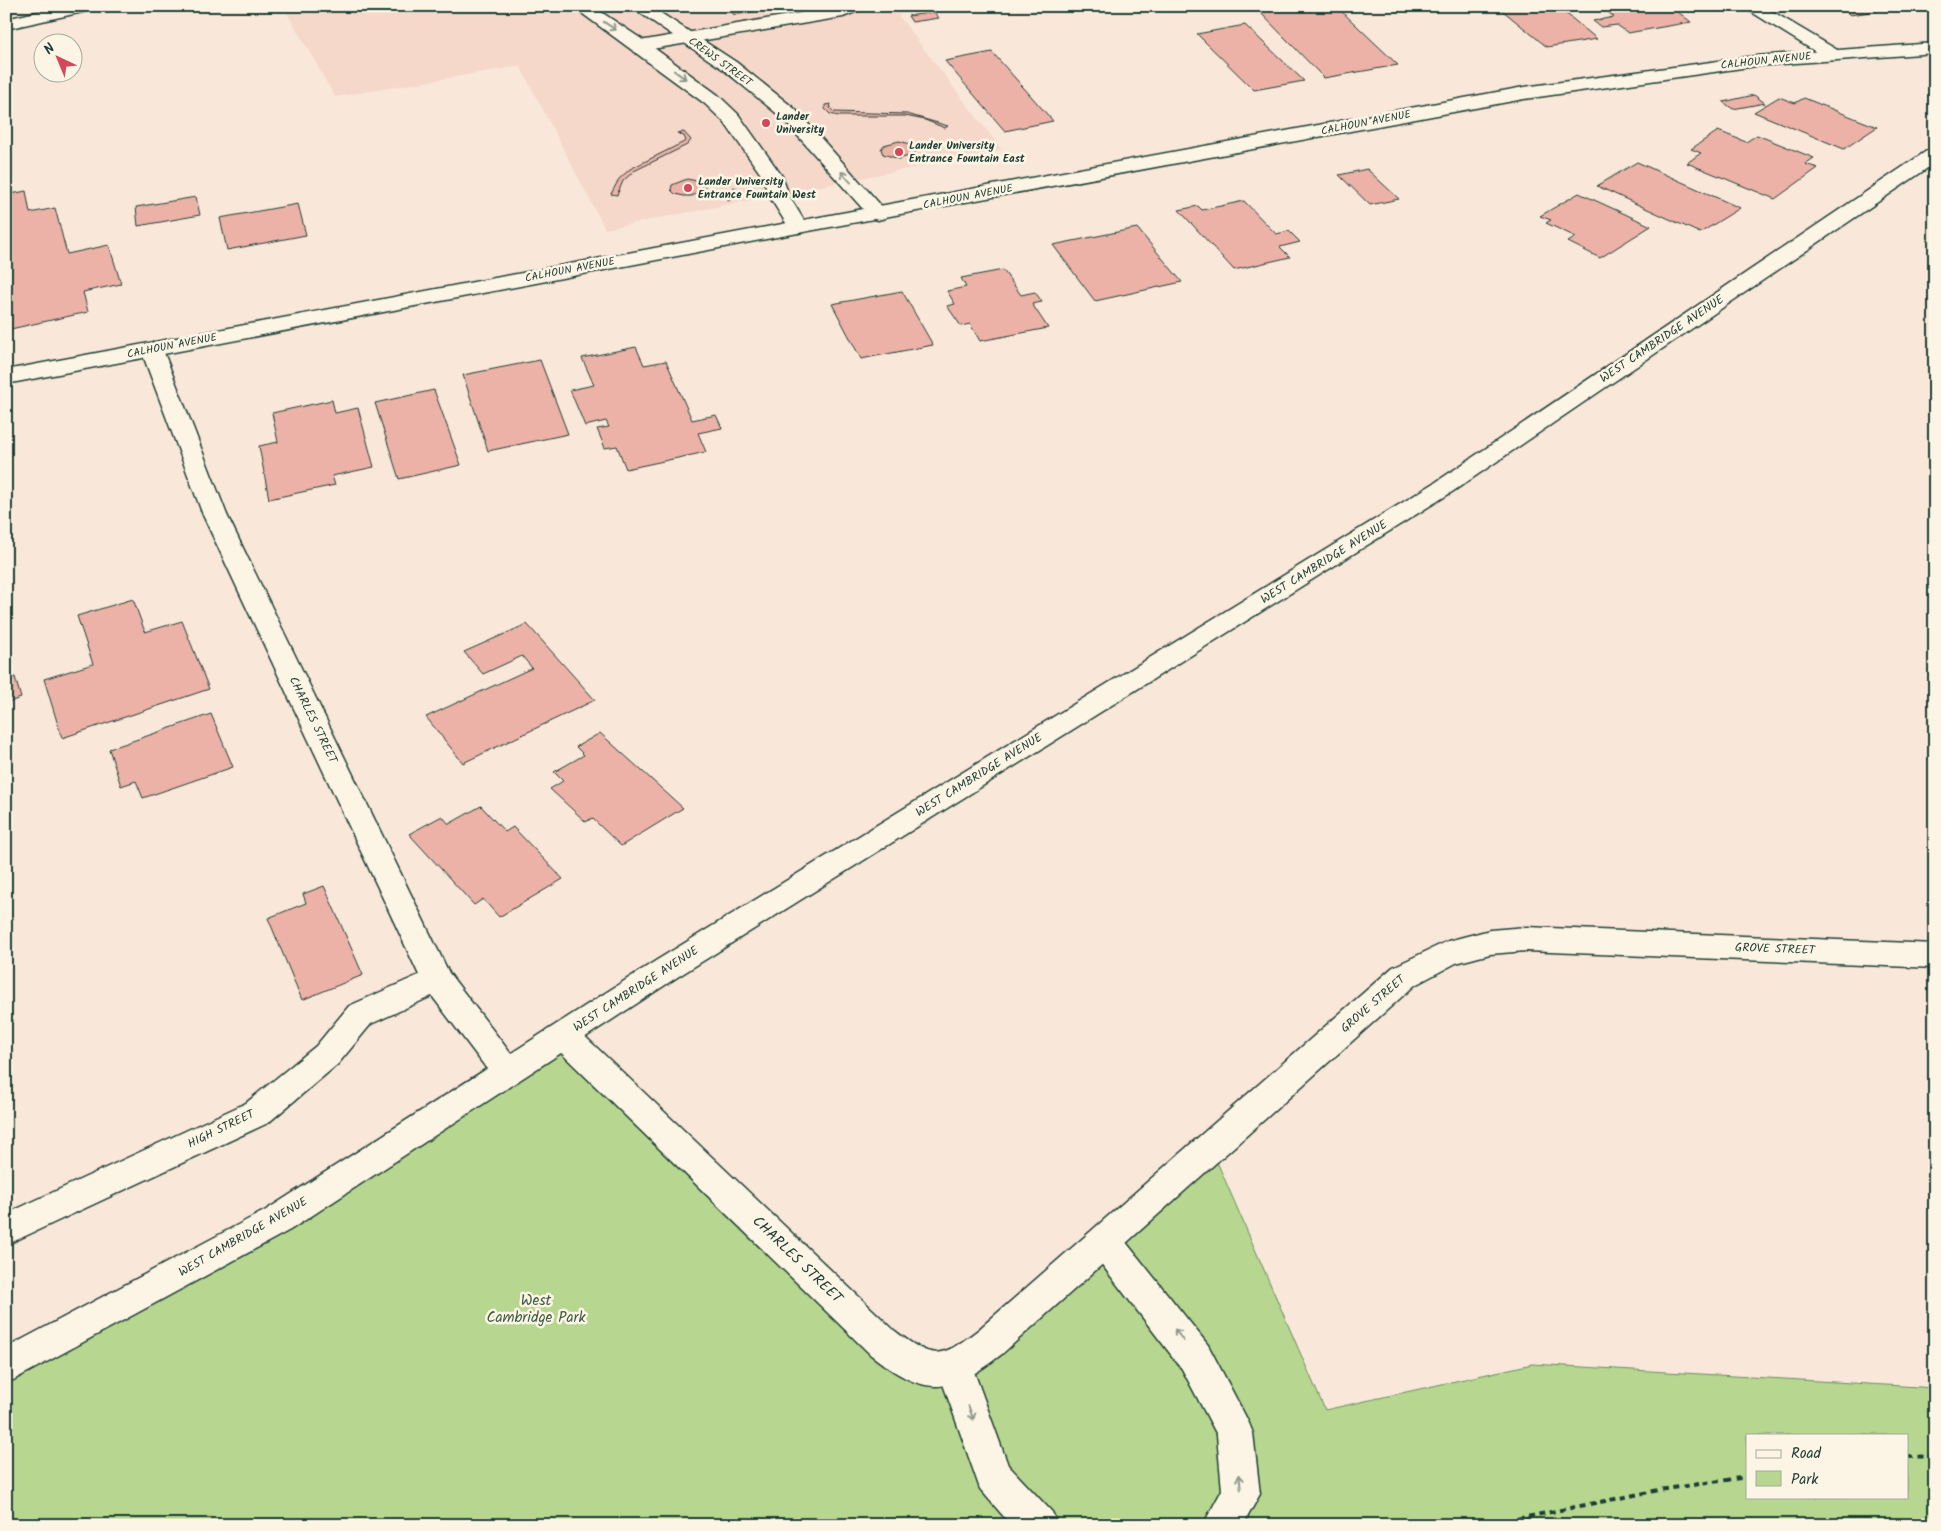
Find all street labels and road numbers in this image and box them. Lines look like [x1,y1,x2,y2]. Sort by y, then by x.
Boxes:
street label: CREWS STREET [684,33,757,92]
street label: CALHOUN AVENUE [1720,47,1813,75]
street label: CALHOUN AVENUE [1319,105,1413,141]
street label: CALHOUN AVENUE [921,179,1015,215]
street label: CALHOUN AVENUE [523,252,617,288]
street label: WEST CAMBRIDGE AVENUE [1596,290,1729,388]
street label: CALHOUN AVENUE [125,328,219,364]
street label: WEST CAMBRIDGE AVENUE [1257,515,1392,609]
street label: CHARLES STREET [284,673,343,768]
street label: WEST CAMBRIDGE AVENUE [912,728,1047,822]
street label: GROVE STREET [1735,938,1817,960]
street label: WEST CAMBRIDGE AVENUE [569,941,703,1037]
street label: GROVE STREET [1337,969,1411,1037]
street label: HIGH STREET [184,1104,259,1153]
street label: WEST CAMBRIDGE AVENUE [175,1192,312,1282]
street label: CHARLES STREET [746,1210,849,1311]

